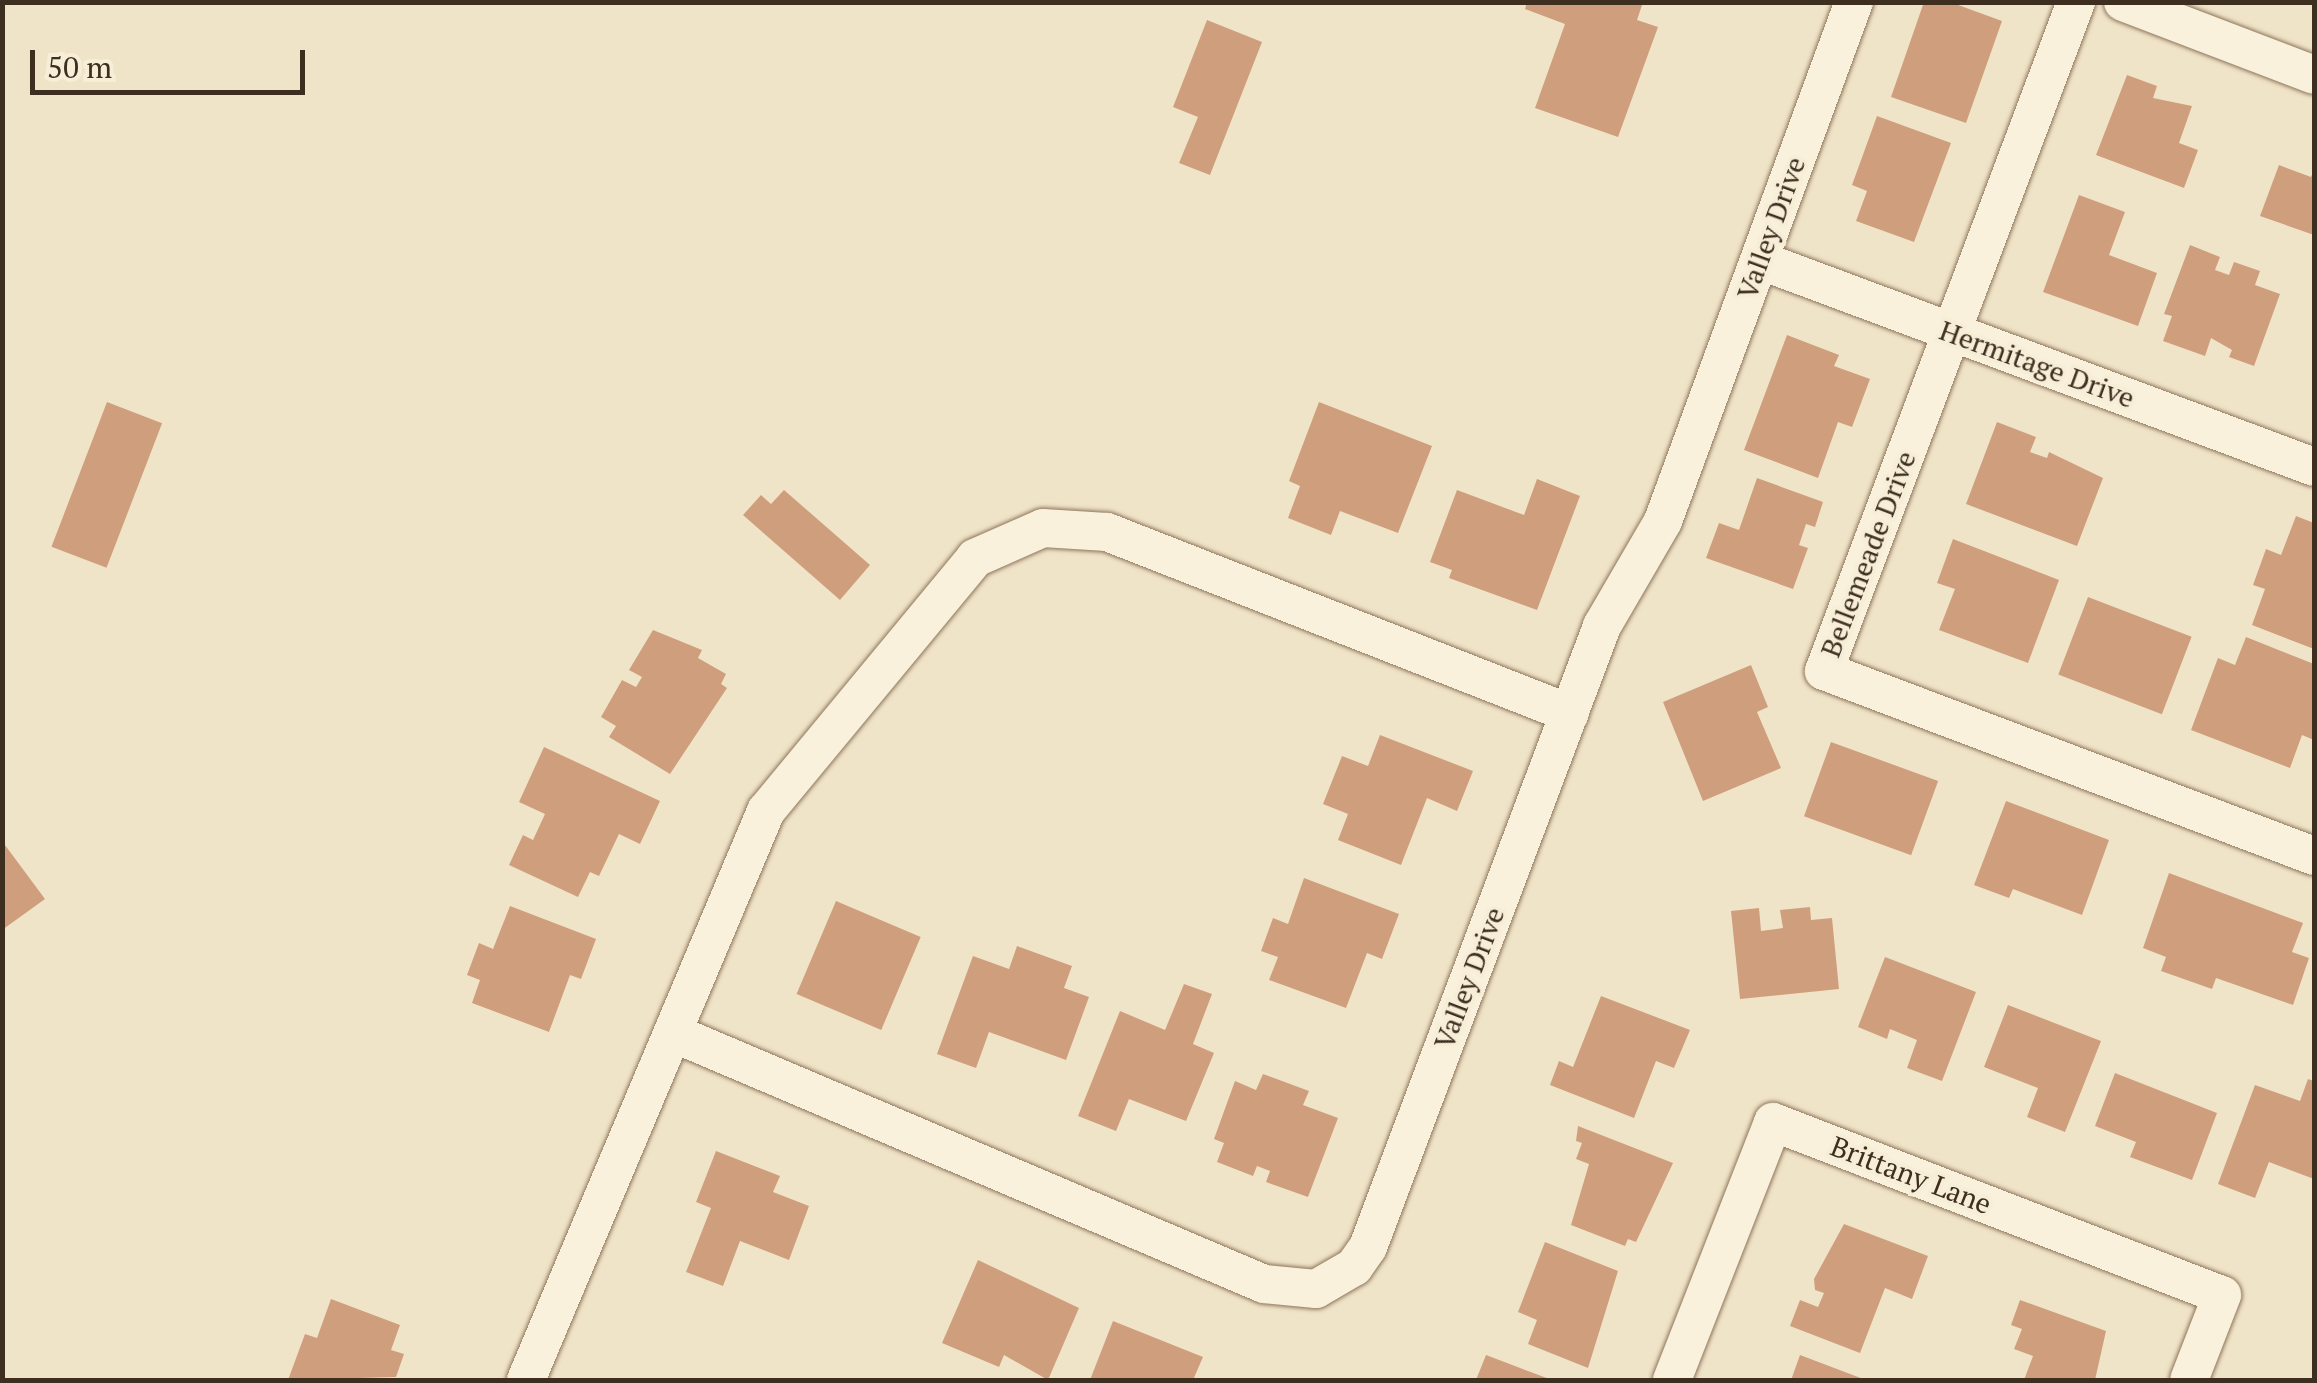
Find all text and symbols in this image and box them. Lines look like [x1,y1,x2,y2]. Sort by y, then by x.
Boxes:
scale bar [35,30,310,92]
text: 50 m [47,47,112,87]
street label: Valley Drive [1730,152,1812,304]
street label: Hermitage Drive [1935,313,2139,415]
street label: Bellemeade Drive [1813,446,1923,662]
street label: Valley Drive [1427,902,1511,1054]
street label: Brittany Lane [1826,1129,1996,1221]

